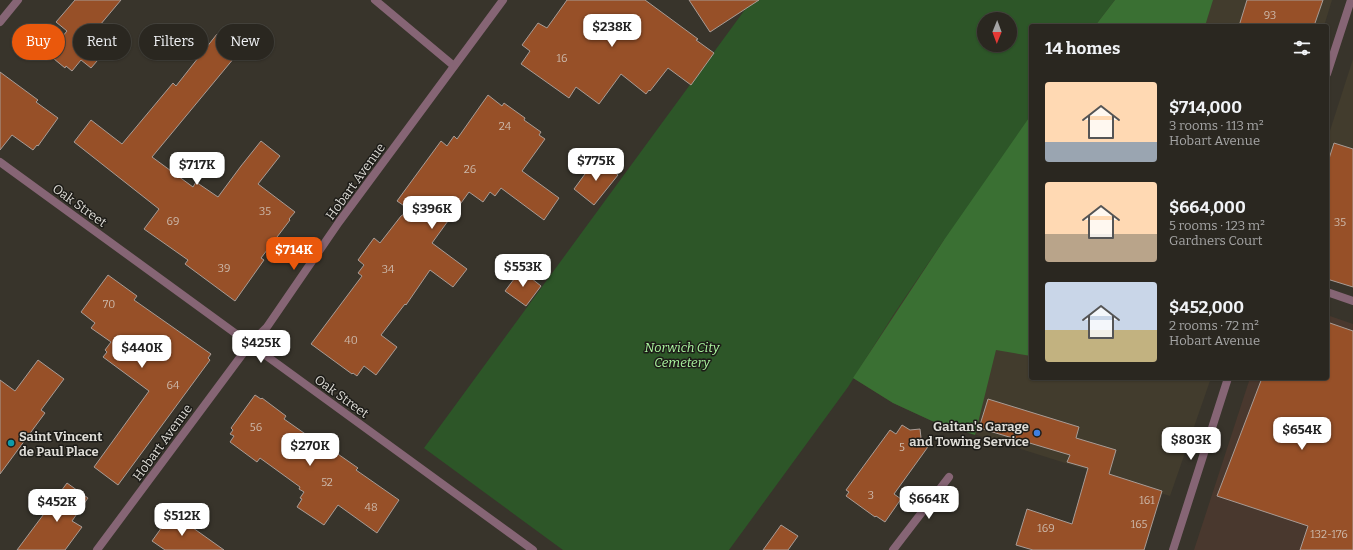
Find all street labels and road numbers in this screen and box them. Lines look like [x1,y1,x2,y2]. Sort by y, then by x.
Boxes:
street label: Hobart Avenue [323,140,388,223]
street label: Oak Street [50,181,110,230]
street label: Oak Street [312,372,372,421]
street label: Hobart Avenue [130,401,195,484]

